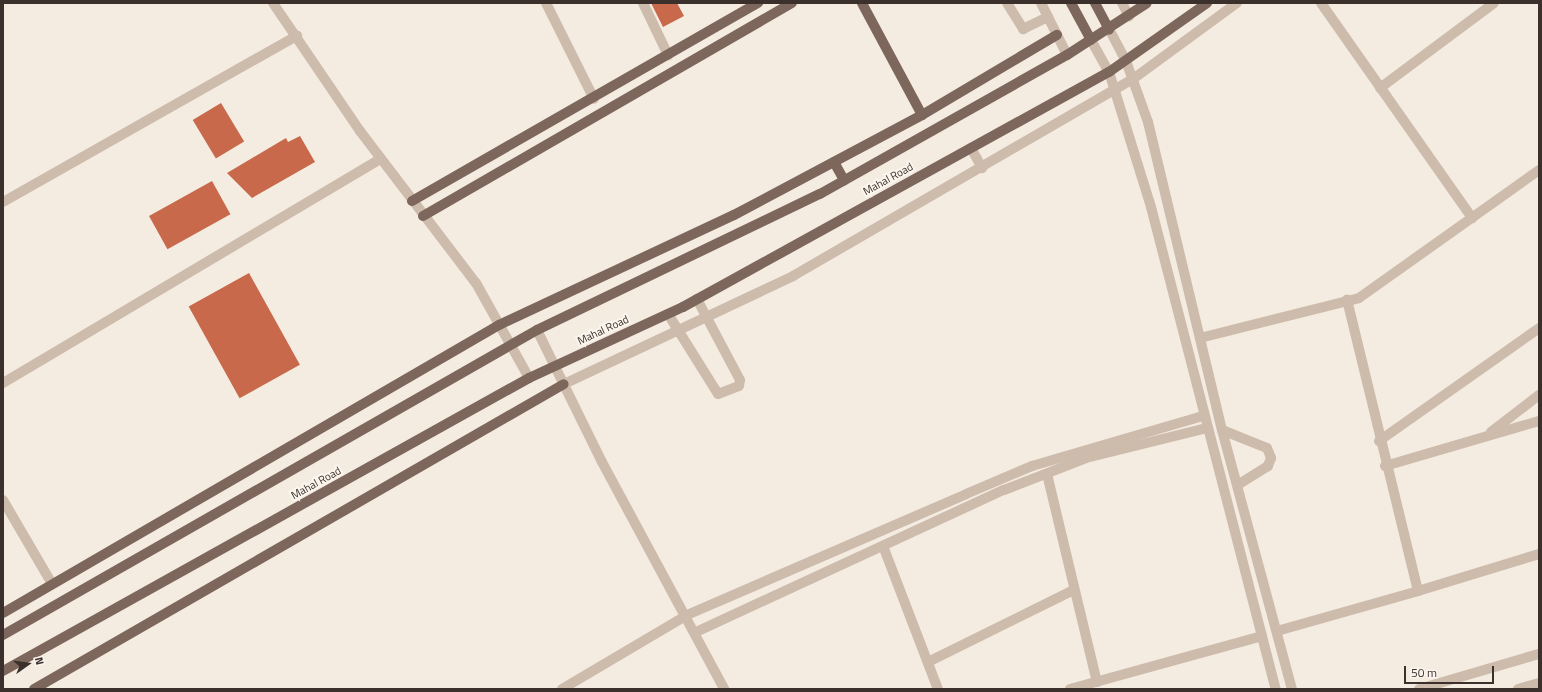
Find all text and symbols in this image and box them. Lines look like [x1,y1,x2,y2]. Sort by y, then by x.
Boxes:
street label: Mahal Road [861,160,915,198]
street label: Mahal Road [575,312,631,348]
street label: Mahal Road [289,464,343,502]
north arrow [8,644,48,684]
text: N [31,655,48,667]
scale bar [1406,658,1496,684]
text: 50 m [1411,663,1437,682]

